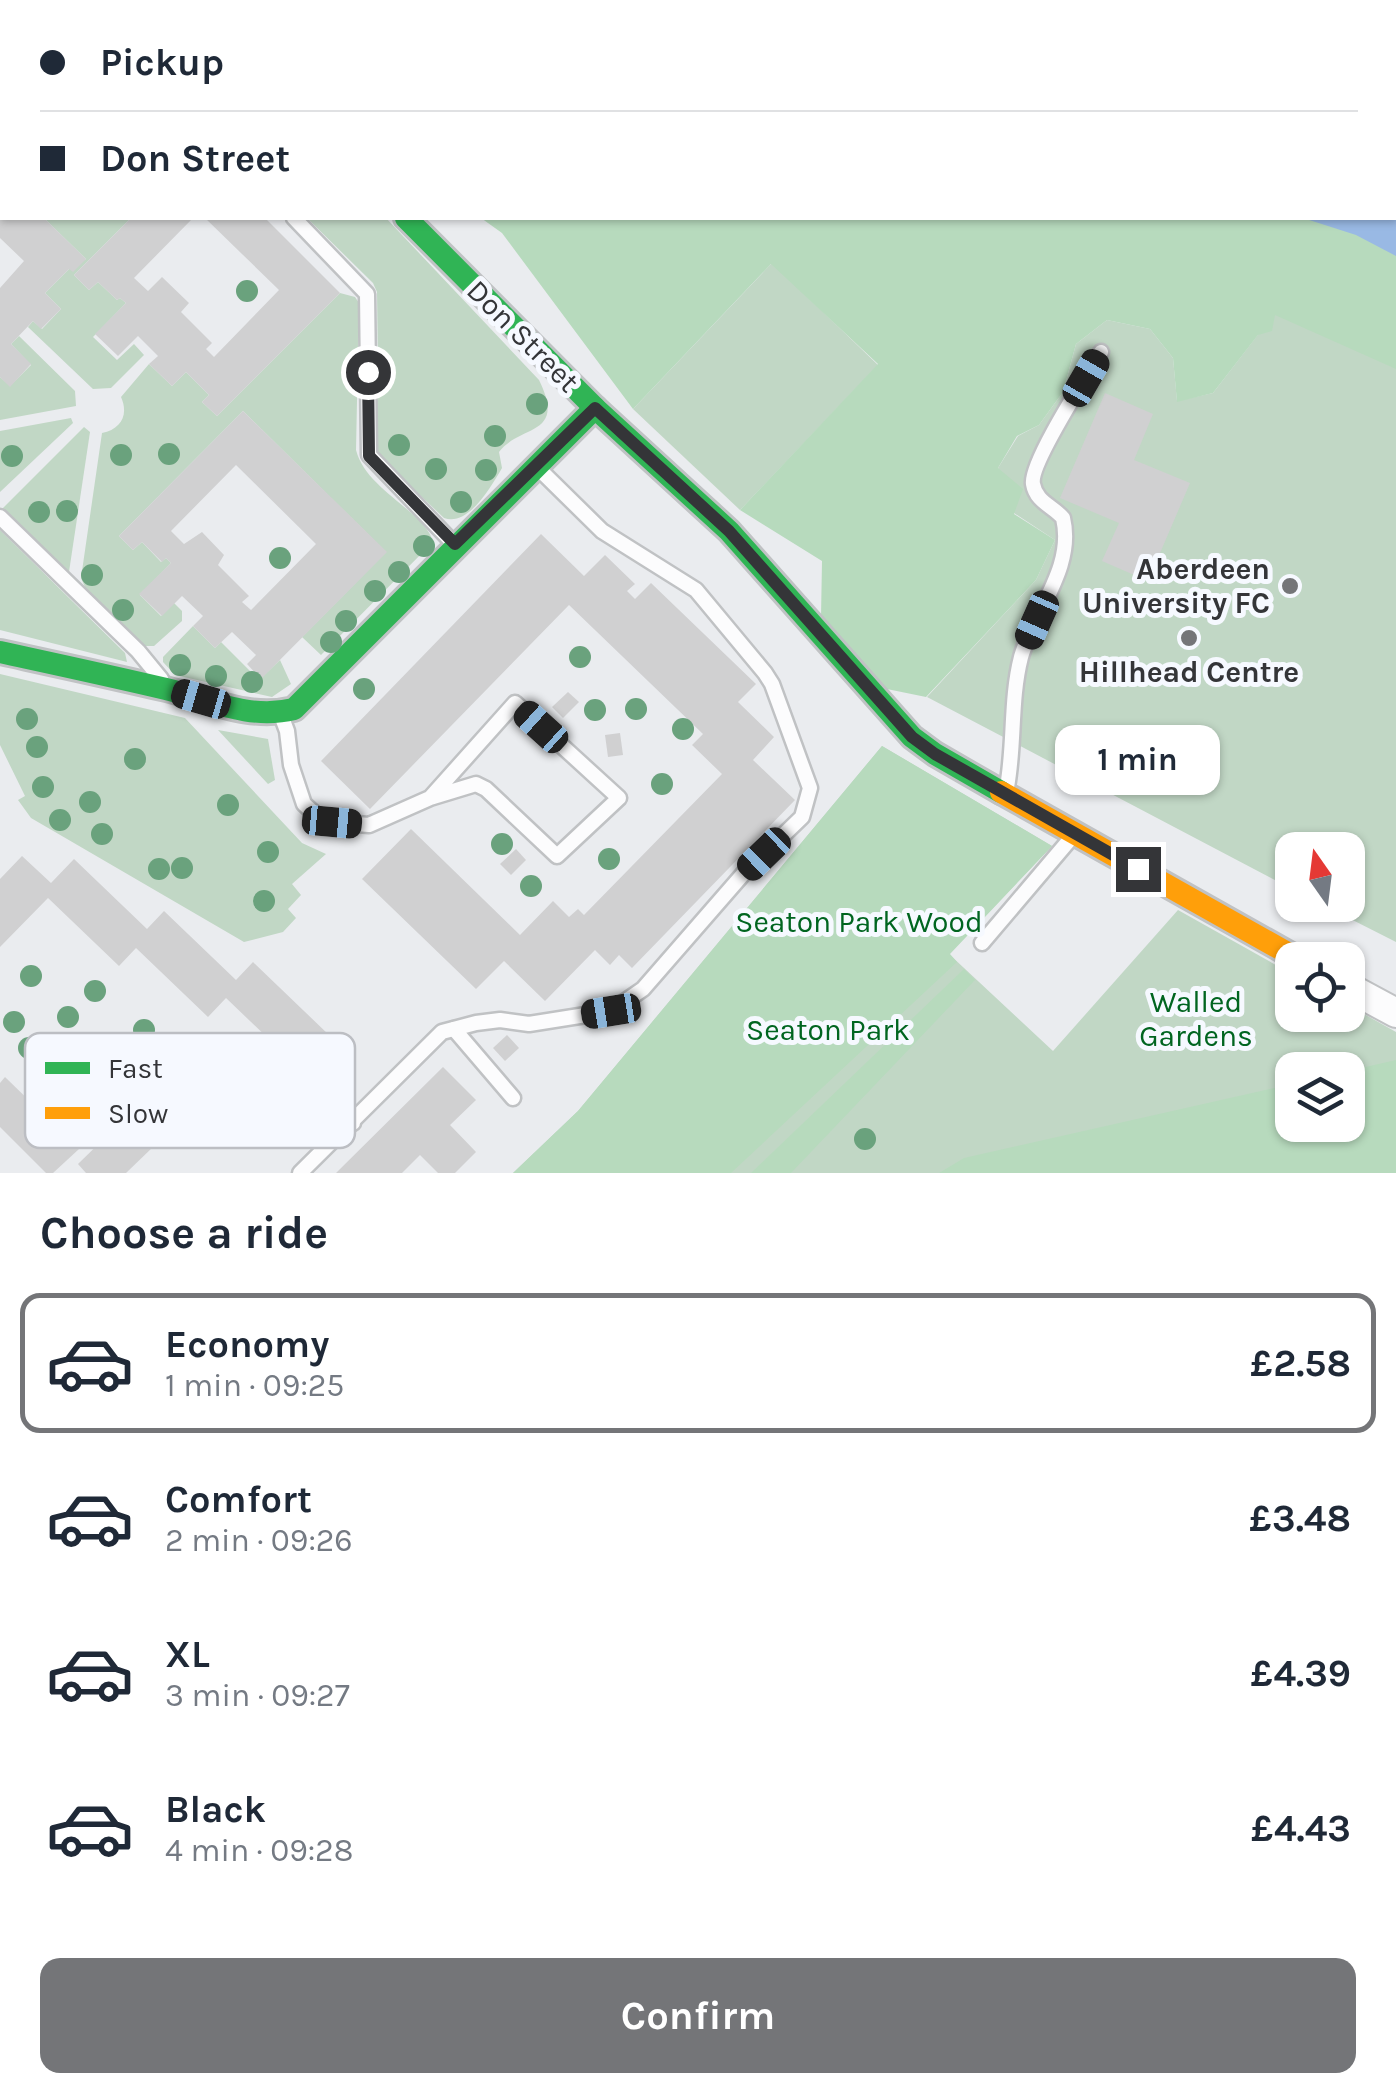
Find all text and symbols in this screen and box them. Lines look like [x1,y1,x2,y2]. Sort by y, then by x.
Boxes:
text: Pickup [100,40,224,85]
text: Don Street [100,136,290,181]
street label: Don Street [459,272,587,400]
car [1058,345,1114,411]
route start [346,350,391,395]
place label: Aberdeen University FC [1082,551,1270,621]
marker: Aberdeen University FC [1279,575,1301,597]
car [1011,586,1063,654]
marker: Hillhead Centre [1178,627,1200,649]
place label: Hillhead Centre [1079,654,1299,690]
car [168,676,234,722]
car [509,696,573,758]
callout: 1 min [1056,724,1220,794]
text: 1 min [1097,741,1178,778]
car [301,804,363,840]
car [732,822,796,886]
north arrow [1275,832,1365,922]
map controls [1275,832,1365,1142]
route end [1116,847,1161,892]
park label: Seaton Park Wood [735,904,983,940]
button: locate [1275,942,1365,1032]
park label: Walled Gardens [1139,984,1253,1054]
car [579,991,643,1031]
park label: Seaton Park [746,1012,910,1048]
legend [25,1033,355,1148]
text: Fast [108,1052,163,1085]
button: layers [1275,1052,1365,1142]
text: Slow [108,1097,168,1130]
text: Choose a ride [40,1207,328,1259]
icon: car [45,1318,135,1408]
text: Economy [165,1322,329,1367]
text: £2.58 [1250,1341,1351,1386]
text: 1 min · 09:25 [165,1367,344,1404]
icon: car [45,1473,135,1563]
text: Comfort [165,1477,312,1522]
text: £3.48 [1249,1496,1351,1541]
text: 2 min · 09:26 [165,1522,353,1559]
icon: car [45,1628,135,1718]
text: XL [165,1632,210,1677]
text: £4.39 [1251,1651,1351,1696]
text: 3 min · 09:27 [165,1677,350,1714]
icon: car [45,1783,135,1873]
text: Black [165,1787,266,1832]
text: £4.43 [1251,1806,1351,1851]
text: 4 min · 09:28 [165,1832,353,1869]
button: Confirm [40,1958,1356,2073]

